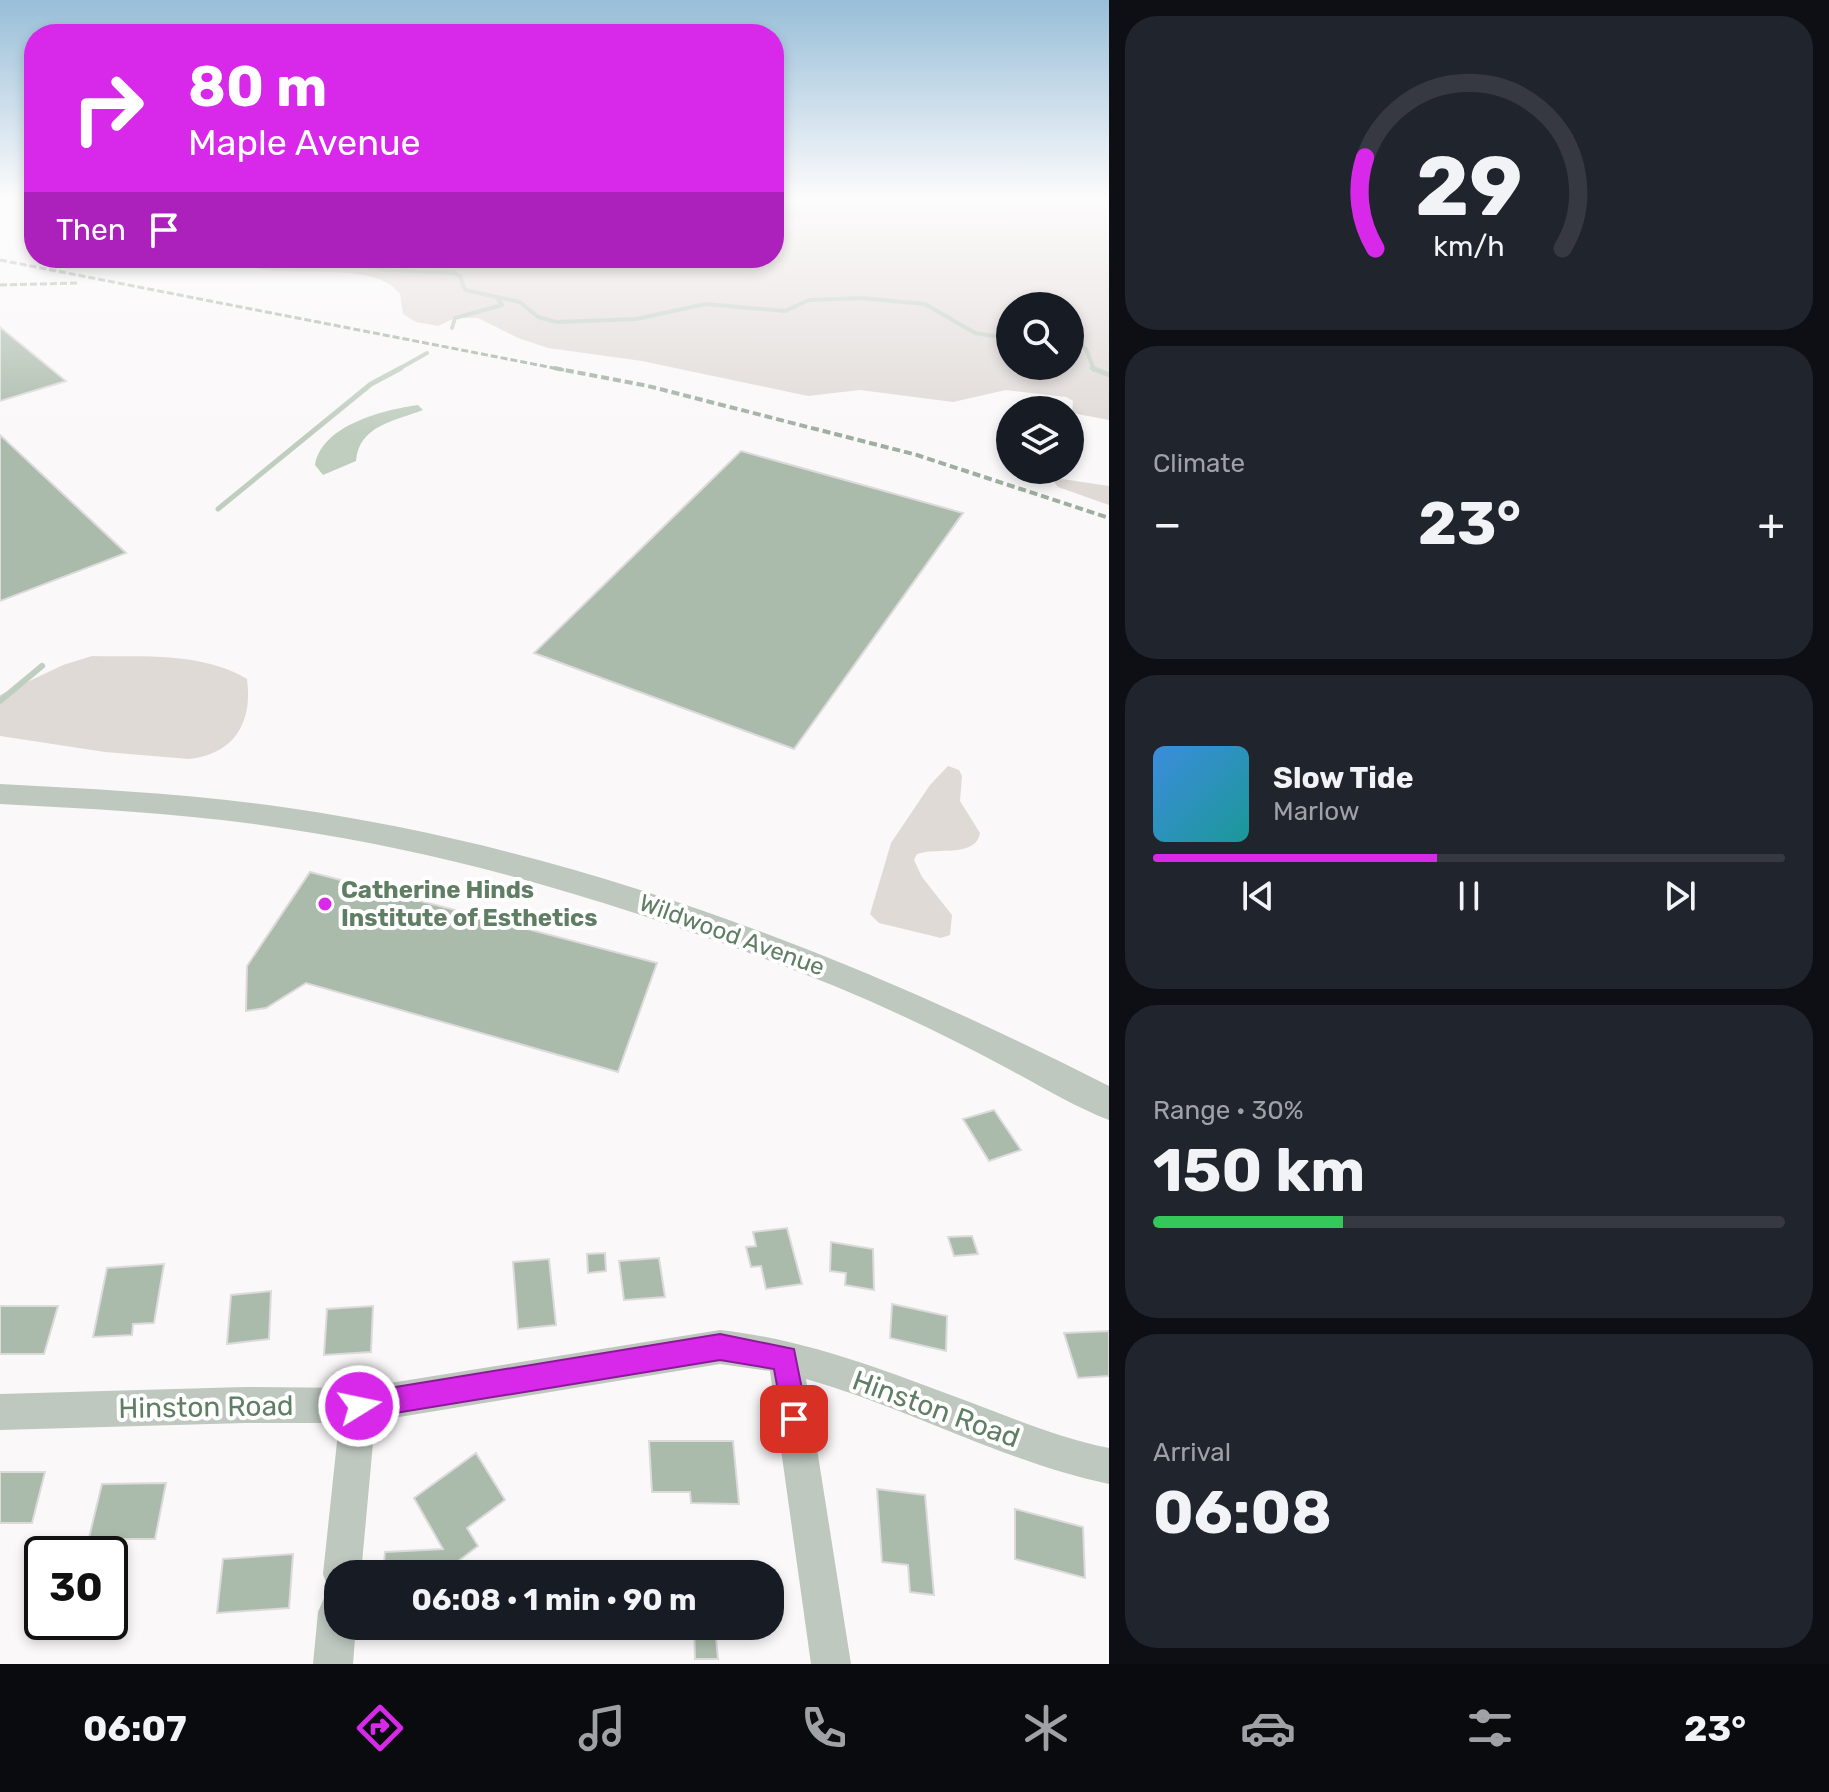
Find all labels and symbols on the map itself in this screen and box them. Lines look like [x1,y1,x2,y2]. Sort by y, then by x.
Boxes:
place label: Catherine Hinds Institute of Esthetics [341,876,598,932]
street label: Wildwood Avenue [635,888,829,982]
marker: Catherine Hinds Institute of Esthetics [316,895,334,913]
position arrow [317,1364,401,1448]
street label: Hinston Road [848,1364,1024,1454]
pin [760,1385,828,1453]
street label: Hinston Road [118,1389,294,1425]
speed limit sign: 30 [24,1536,128,1640]

